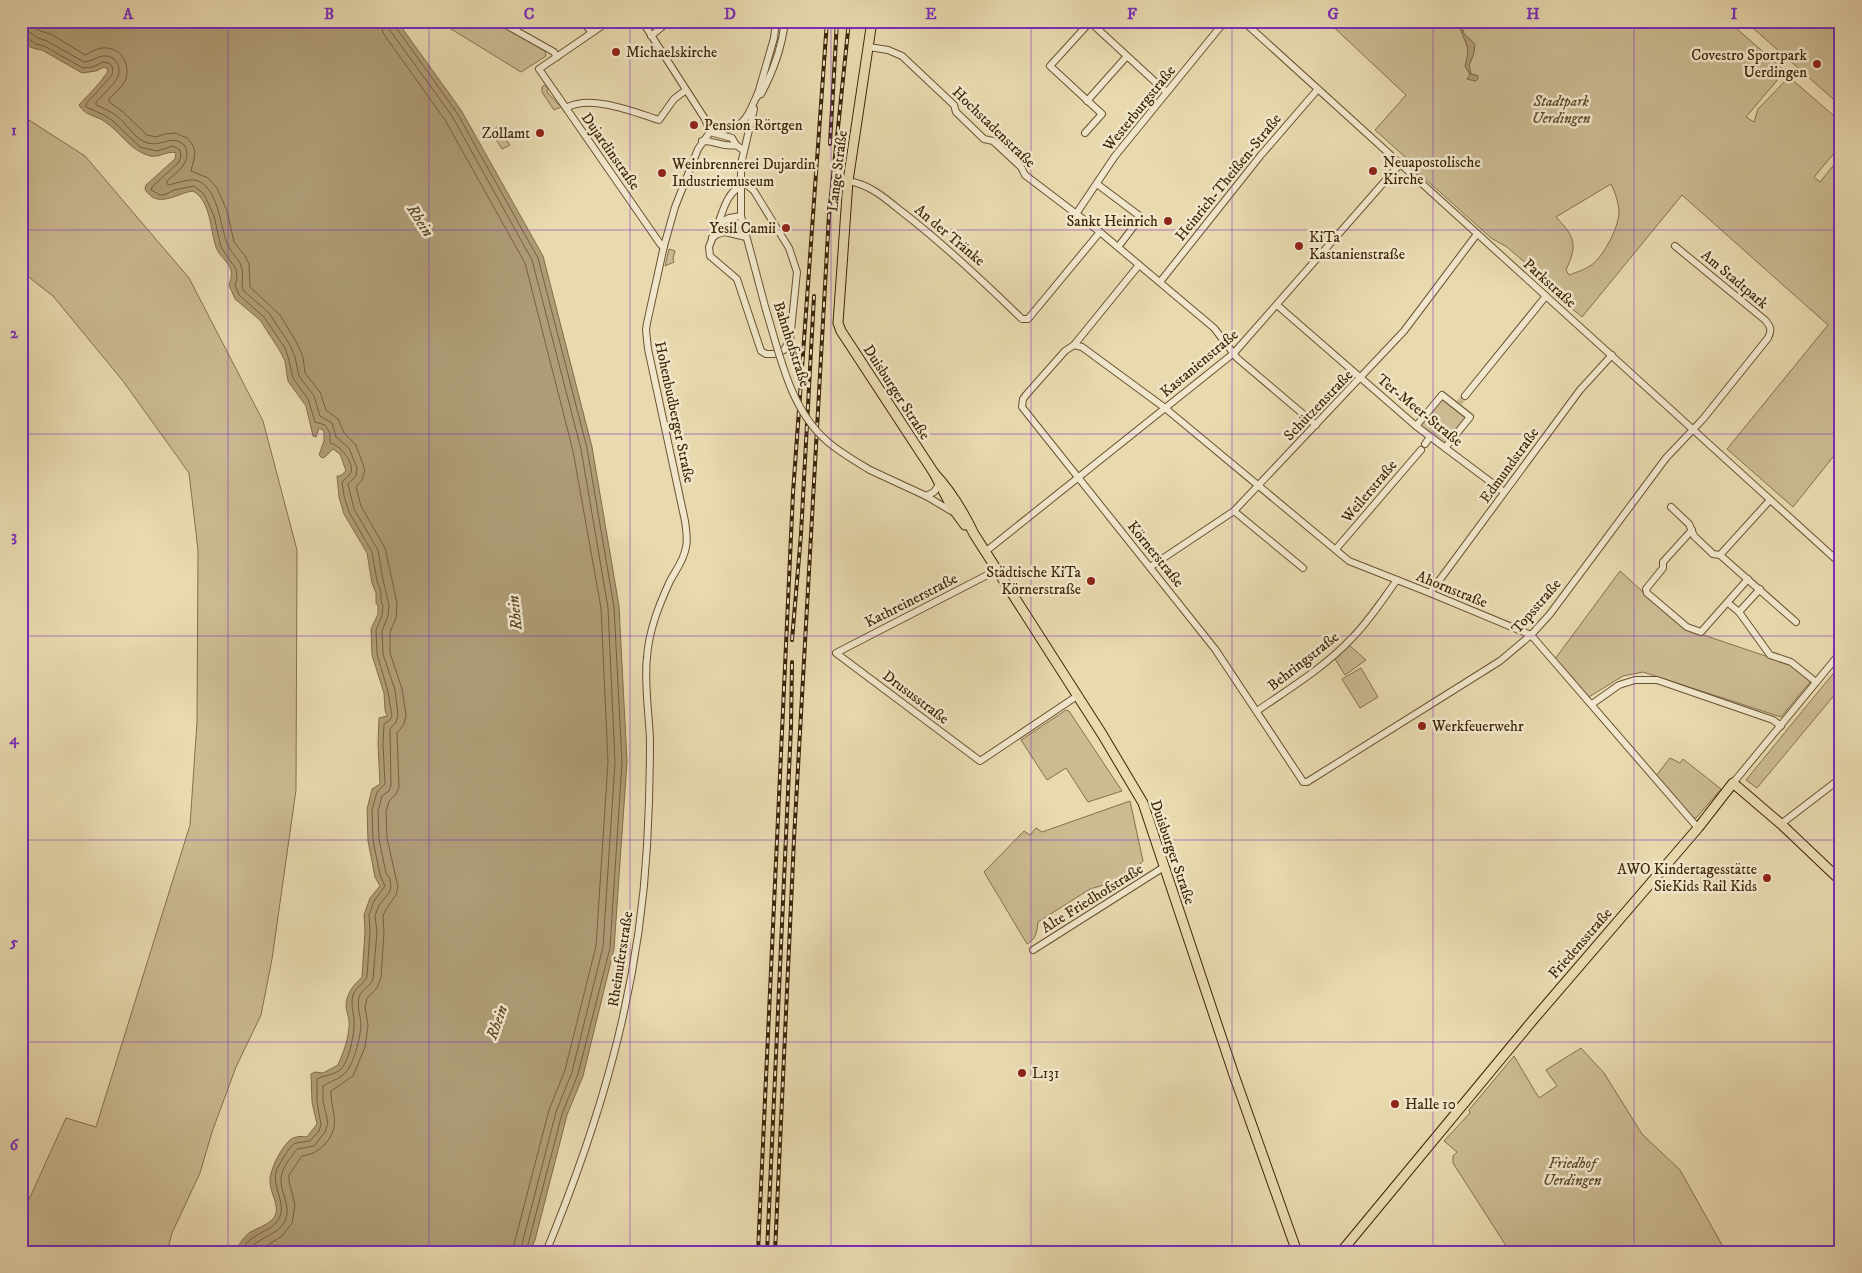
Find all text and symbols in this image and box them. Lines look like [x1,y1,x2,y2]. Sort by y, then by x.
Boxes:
text: A [122,4,134,24]
text: B [324,4,334,24]
text: C [524,4,534,24]
text: D [724,4,736,24]
text: E [925,4,937,24]
text: F [1127,4,1137,24]
text: G [1327,4,1339,24]
text: H [1526,4,1540,24]
text: I [1731,4,1738,24]
place label: Michaelskirche [626,43,717,62]
marker: Michaelskirche [610,46,622,58]
place label: Covestro Sportpark Uerdingen [1691,46,1808,82]
marker: Covestro Sportpark Uerdingen [1811,58,1823,70]
street label: Westerburgstraße [1098,62,1180,156]
street label: Hochstadenstraße [948,83,1039,172]
park label: Stadtpark Uerdingen [1532,92,1591,128]
street label: Dujardinstraße [577,109,644,194]
street label: Heinrich-Theißen-Straße [1171,110,1286,245]
place label: Pension Rörtgen [704,116,803,135]
marker: Pension Rörtgen [688,119,700,131]
text: 1 [11,120,17,140]
place label: Zollamt [482,124,530,143]
marker: Zollamt [534,127,546,139]
street label: Lange Straße [823,129,852,213]
place label: Neuapostolische Kirche [1383,153,1481,189]
place label: Weinbrennerei Dujardin Industriemuseum [671,155,816,191]
marker: Neuapostolische Kirche [1367,165,1379,177]
marker: Weinbrennerei Dujardin Industriemuseum [656,167,668,179]
water label: Rhein [402,200,438,241]
street label: An der Tränke [911,200,989,270]
place label: Sankt Heinrich [1066,212,1158,231]
marker: Sankt Heinrich [1162,215,1174,227]
place label: Yesil Camii [709,219,776,238]
marker: Yesil Camii [780,222,792,234]
place label: KiTa Kastanienstraße [1309,228,1405,264]
marker: KiTa Kastanienstraße [1293,240,1305,252]
street label: Am Stadtpark [1697,246,1773,313]
street label: Parkstraße [1519,255,1580,312]
street label: Bahnhofstraße [769,299,814,389]
text: 2 [10,323,19,343]
street label: Kastanienstraße [1156,325,1242,401]
street label: Hohenbudberger Straße [650,340,699,485]
street label: Duisburger Straße [859,341,934,443]
street label: Schützenstraße [1280,366,1357,445]
street label: Ter-Meer-Straße [1373,370,1467,451]
street label: Edmundstraße [1476,424,1543,507]
street label: Weilerstraße [1337,456,1401,527]
street label: Körnerstraße [1123,517,1188,591]
text: 3 [11,526,17,546]
place label: Städtische KiTa Körnerstraße [986,563,1082,599]
street label: Ahornstraße [1413,567,1490,612]
street label: Kathreinerstraße [862,569,961,632]
marker: Städtische KiTa Körnerstraße [1085,575,1097,587]
street label: Topsstraße [1507,575,1565,638]
water label: Rhein [503,594,527,632]
street label: Behringstraße [1264,628,1343,695]
street label: Drususstraße [879,666,953,729]
place label: Werkfeuerwehr [1431,717,1524,736]
marker: Werkfeuerwehr [1416,720,1428,732]
text: 4 [8,729,19,749]
street label: Duisburger Straße [1146,797,1199,907]
street label: Alte Friedhofstraße [1038,859,1147,937]
place label: AWO Kindertagesstätte SieKids Rail Kids [1617,860,1757,896]
marker: AWO Kindertagesstätte SieKids Rail Kids [1761,872,1773,884]
street label: Friedensstraße [1544,904,1616,983]
street label: Rheinuferstraße [604,910,637,1008]
text: 5 [9,932,18,952]
water label: Rhein [481,1002,512,1043]
place label: L131 [1032,1064,1059,1083]
marker: L131 [1016,1067,1028,1079]
place label: Halle 10 [1405,1095,1456,1114]
marker: Halle 10 [1389,1098,1401,1110]
text: 6 [10,1135,20,1155]
park label: Friedhof Uerdingen [1543,1154,1602,1190]

